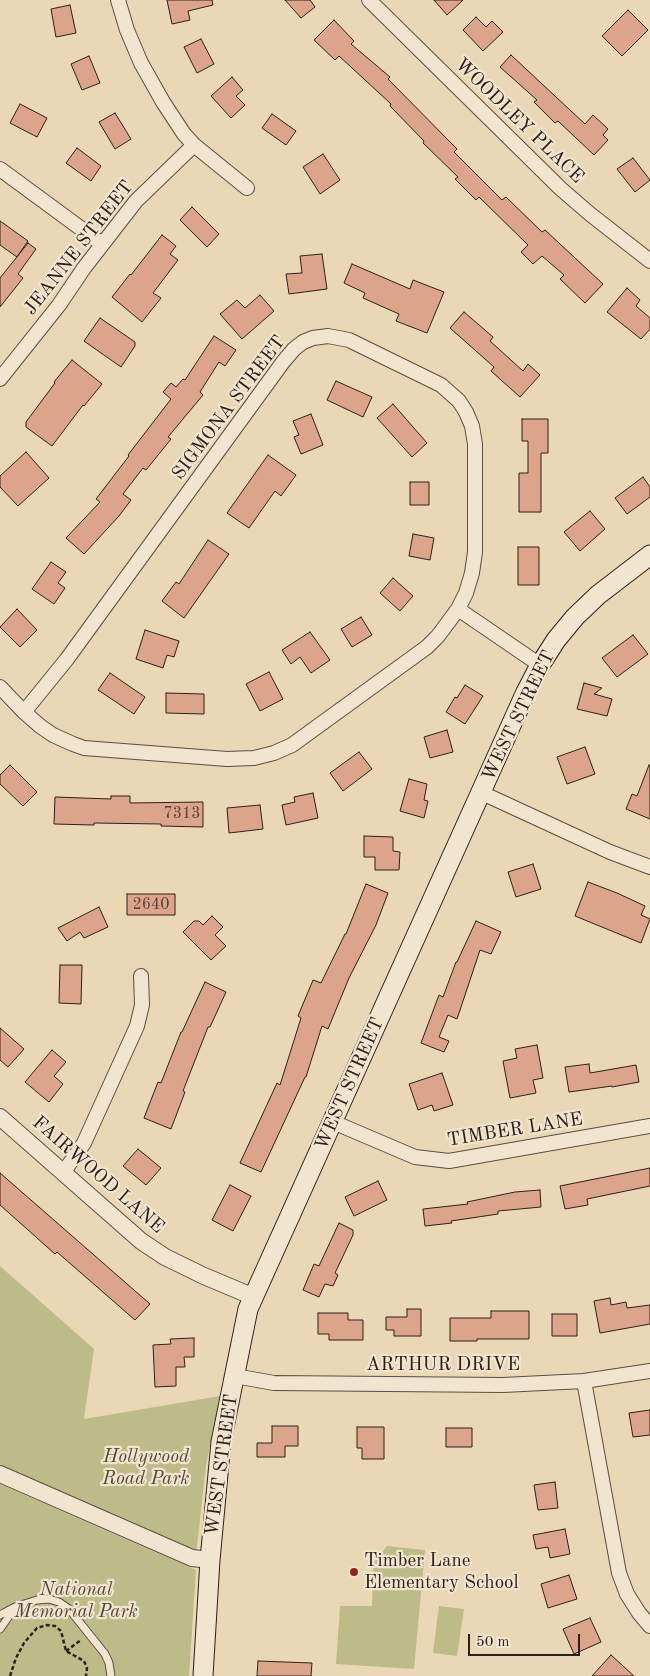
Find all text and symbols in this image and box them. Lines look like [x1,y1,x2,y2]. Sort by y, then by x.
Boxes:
street label: WOODLEY PLACE [450,54,588,188]
street label: JEANNE STREET [19,176,139,320]
street label: SIGMONA STREET [167,331,291,485]
street label: WEST STREET [477,647,561,785]
house number: 7313 [163,804,201,824]
house number: 2640 [132,895,170,915]
street label: WEST STREET [311,1014,389,1154]
street label: TIMBER LANE [446,1108,584,1152]
street label: FAIRWOOD LANE [27,1111,169,1239]
street label: ARTHUR DRIVE [366,1354,520,1376]
street label: WEST STREET [201,1393,243,1537]
park label: Hollywood Road Park [102,1446,190,1490]
place label: Timber Lane Elementary School [364,1550,519,1594]
marker: Timber Lane Elementary School [348,1566,360,1578]
park label: National Memorial Park [14,1579,138,1623]
scale bar [470,1624,582,1656]
text: 50 m [476,1635,510,1650]

